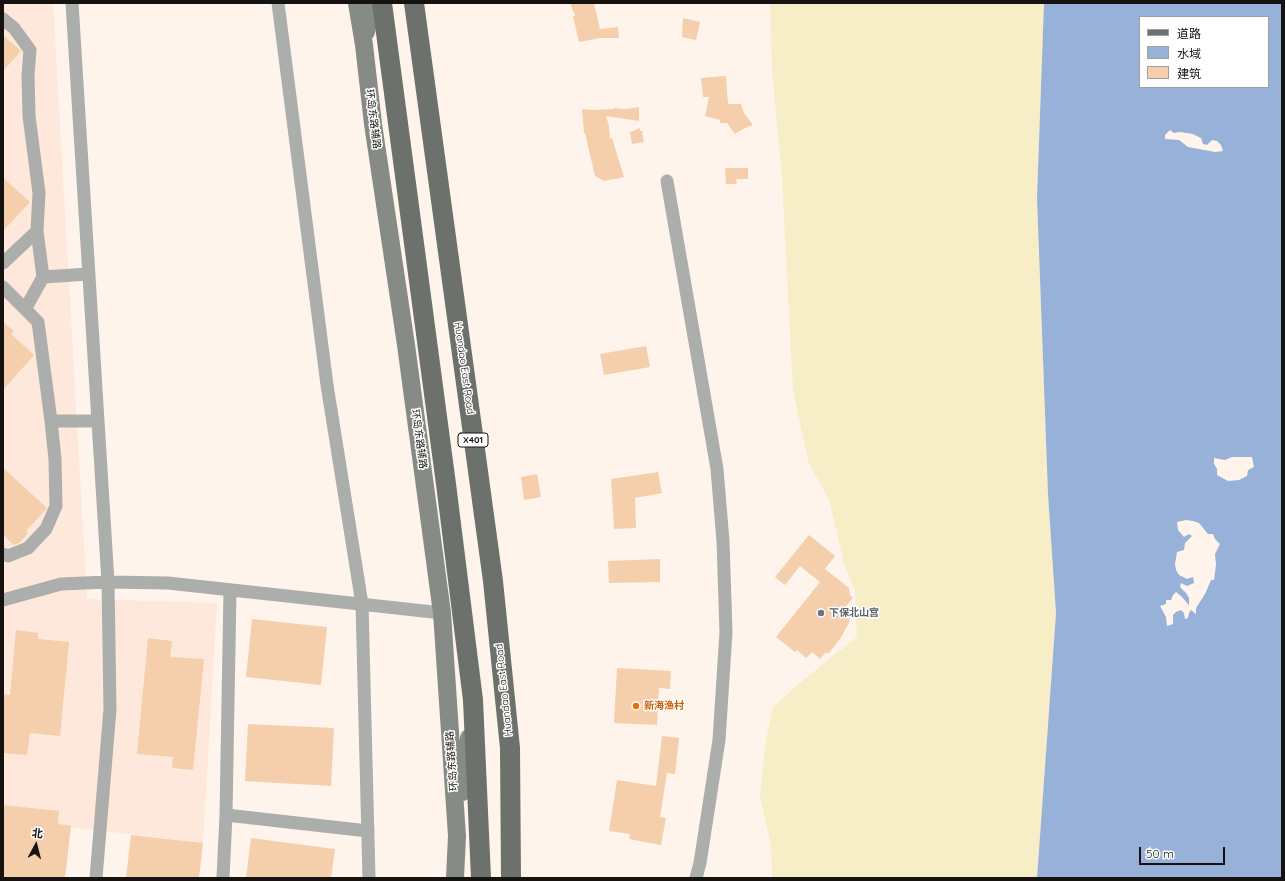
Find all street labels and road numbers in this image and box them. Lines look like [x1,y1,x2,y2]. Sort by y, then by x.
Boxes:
street label: 环岛东路辅路 [363,88,383,150]
street label: Huandao East Road [452,321,476,415]
street label: 环岛东路辅路 [409,408,429,470]
road number: X401 [458,433,488,447]
street label: Huandao East Road [493,643,515,737]
street label: 环岛东路辅路 [444,731,460,791]

